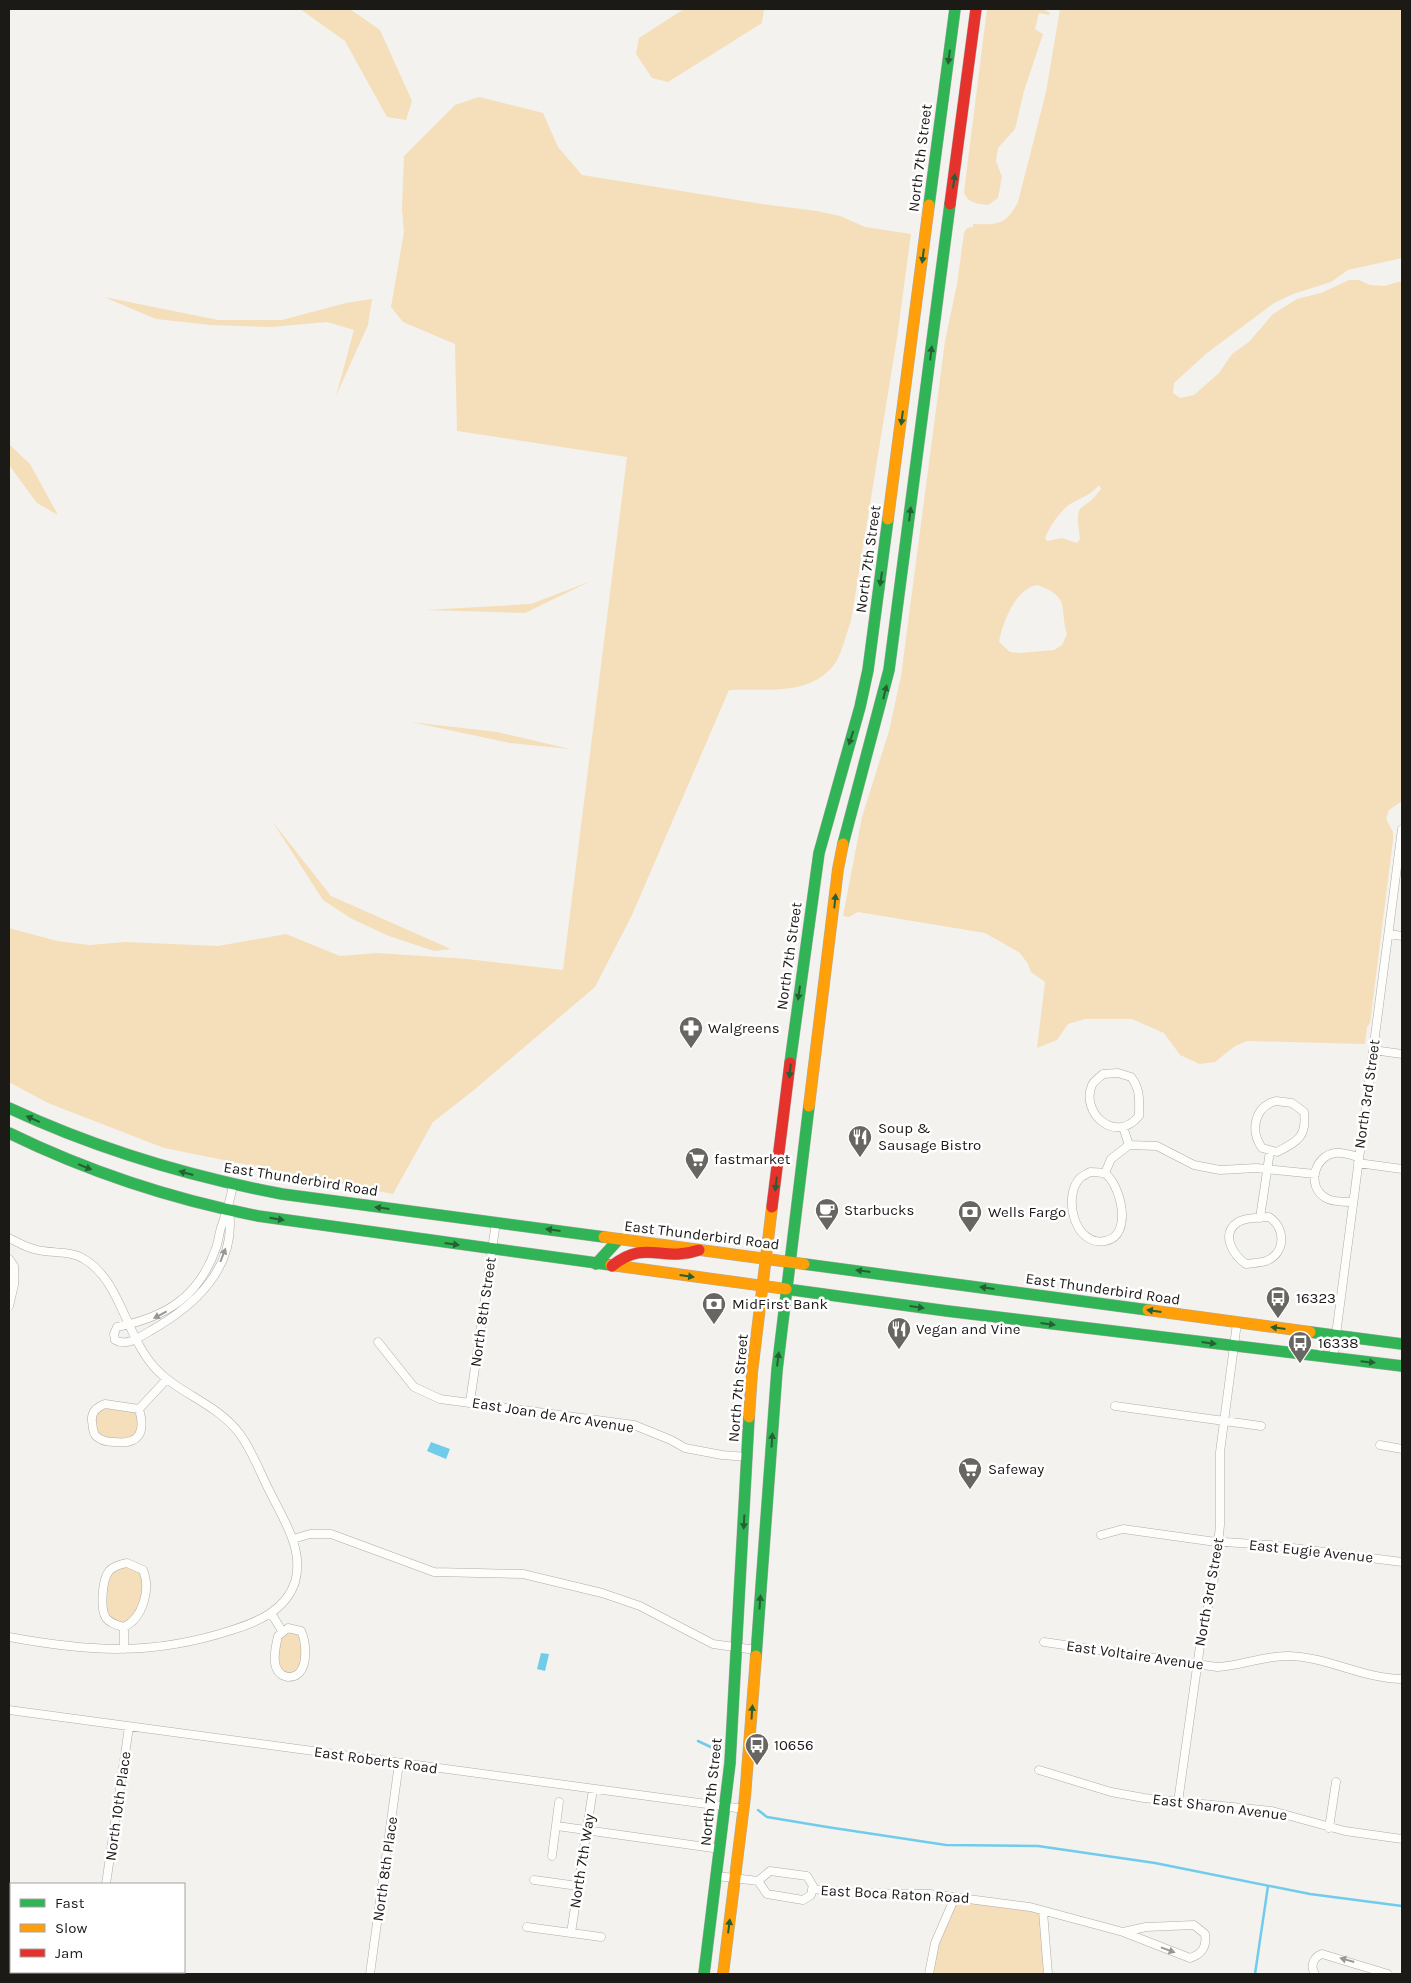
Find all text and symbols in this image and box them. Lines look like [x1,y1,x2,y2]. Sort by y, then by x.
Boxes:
one-way arrow [944,49,952,65]
street label: North 7th Street [904,103,936,213]
one-way arrow [950,173,958,189]
one-way arrow [918,249,926,265]
one-way arrow [927,345,935,361]
one-way arrow [898,410,906,426]
street label: North 7th Street [852,504,885,614]
one-way arrow [906,506,914,522]
one-way arrow [877,571,885,587]
one-way arrow [881,685,889,700]
one-way arrow [847,731,855,746]
one-way arrow [831,893,839,909]
street label: North 7th Street [773,901,806,1011]
one-way arrow [795,985,803,1001]
pharmacy icon: Walgreens [678,1015,704,1049]
place label: Walgreens [708,1019,780,1037]
street label: North 3rd Street [1350,1038,1384,1150]
one-way arrow [786,1063,794,1079]
one-way arrow [26,1114,40,1122]
place label: Soup & Sausage Bistro [878,1119,981,1154]
restaurant icon: Soup & Sausage Bistro [847,1124,873,1158]
supermarket icon: fastmarket [684,1146,710,1180]
place label: fastmarket [714,1150,791,1168]
street label: East Thunderbird Road [222,1158,380,1200]
one-way arrow [78,1163,93,1171]
one-way arrow [178,1169,193,1177]
one-way arrow [772,1176,780,1192]
cafe icon: Starbucks [814,1197,840,1231]
bank icon: Wells Fargo [957,1199,983,1233]
place label: Starbucks [844,1201,914,1219]
place label: Wells Fargo [988,1203,1066,1221]
one-way arrow [373,1204,389,1212]
one-way arrow [269,1215,285,1223]
street label: East Thunderbird Road [623,1217,781,1253]
one-way arrow [544,1226,560,1234]
one-way arrow [444,1241,460,1249]
one-way arrow [220,1248,227,1263]
street label: North 8th Street [466,1256,500,1368]
one-way arrow [855,1267,871,1275]
street label: East Thunderbird Road [1024,1269,1182,1309]
one-way arrow [680,1272,696,1280]
one-way arrow [978,1284,994,1292]
bus stop icon: 16323 [1265,1285,1291,1319]
place label: 16323 [1296,1289,1336,1307]
bank icon: MidFirst Bank [701,1291,727,1325]
place label: MidFirst Bank [732,1295,828,1313]
one-way arrow [910,1303,926,1311]
one-way arrow [1145,1307,1161,1315]
one-way arrow [153,1311,167,1319]
restaurant icon: Vegan and Vine [886,1316,912,1350]
place label: Vegan and Vine [916,1320,1020,1338]
one-way arrow [1040,1320,1056,1328]
one-way arrow [1270,1324,1286,1332]
bus stop icon: 16338 [1287,1330,1313,1364]
street label: North 7th Street [724,1333,752,1443]
place label: 16338 [1318,1334,1358,1352]
one-way arrow [1201,1339,1217,1347]
one-way arrow [774,1351,782,1367]
one-way arrow [1360,1358,1376,1366]
street label: East Joan de Arc Avenue [471,1393,635,1437]
one-way arrow [768,1431,776,1447]
supermarket icon: Safeway [957,1456,983,1490]
place label: Safeway [988,1460,1044,1478]
one-way arrow [739,1514,747,1530]
street label: North 3rd Street [1191,1536,1227,1648]
street label: East Eugie Avenue [1248,1536,1374,1566]
one-way arrow [756,1593,764,1609]
street label: East Voltaire Avenue [1065,1636,1205,1674]
one-way arrow [748,1704,756,1720]
bus stop icon: 10656 [744,1732,770,1766]
place label: 10656 [774,1736,814,1754]
street label: North 7th Street [696,1737,726,1847]
street label: East Roberts Road [313,1742,439,1778]
street label: North 10th Place [101,1750,135,1862]
street label: East Sharon Avenue [1152,1790,1288,1824]
street label: North 7th Way [566,1812,598,1910]
street label: North 8th Place [369,1815,401,1923]
street label: East Boca Raton Road [820,1881,970,1907]
legend [10,1883,185,1973]
text: Fast [55,1894,85,1912]
one-way arrow [725,1918,733,1934]
text: Slow [55,1919,87,1937]
text: Jam [55,1944,83,1962]
one-way arrow [1160,1947,1175,1954]
one-way arrow [1339,1956,1354,1964]

